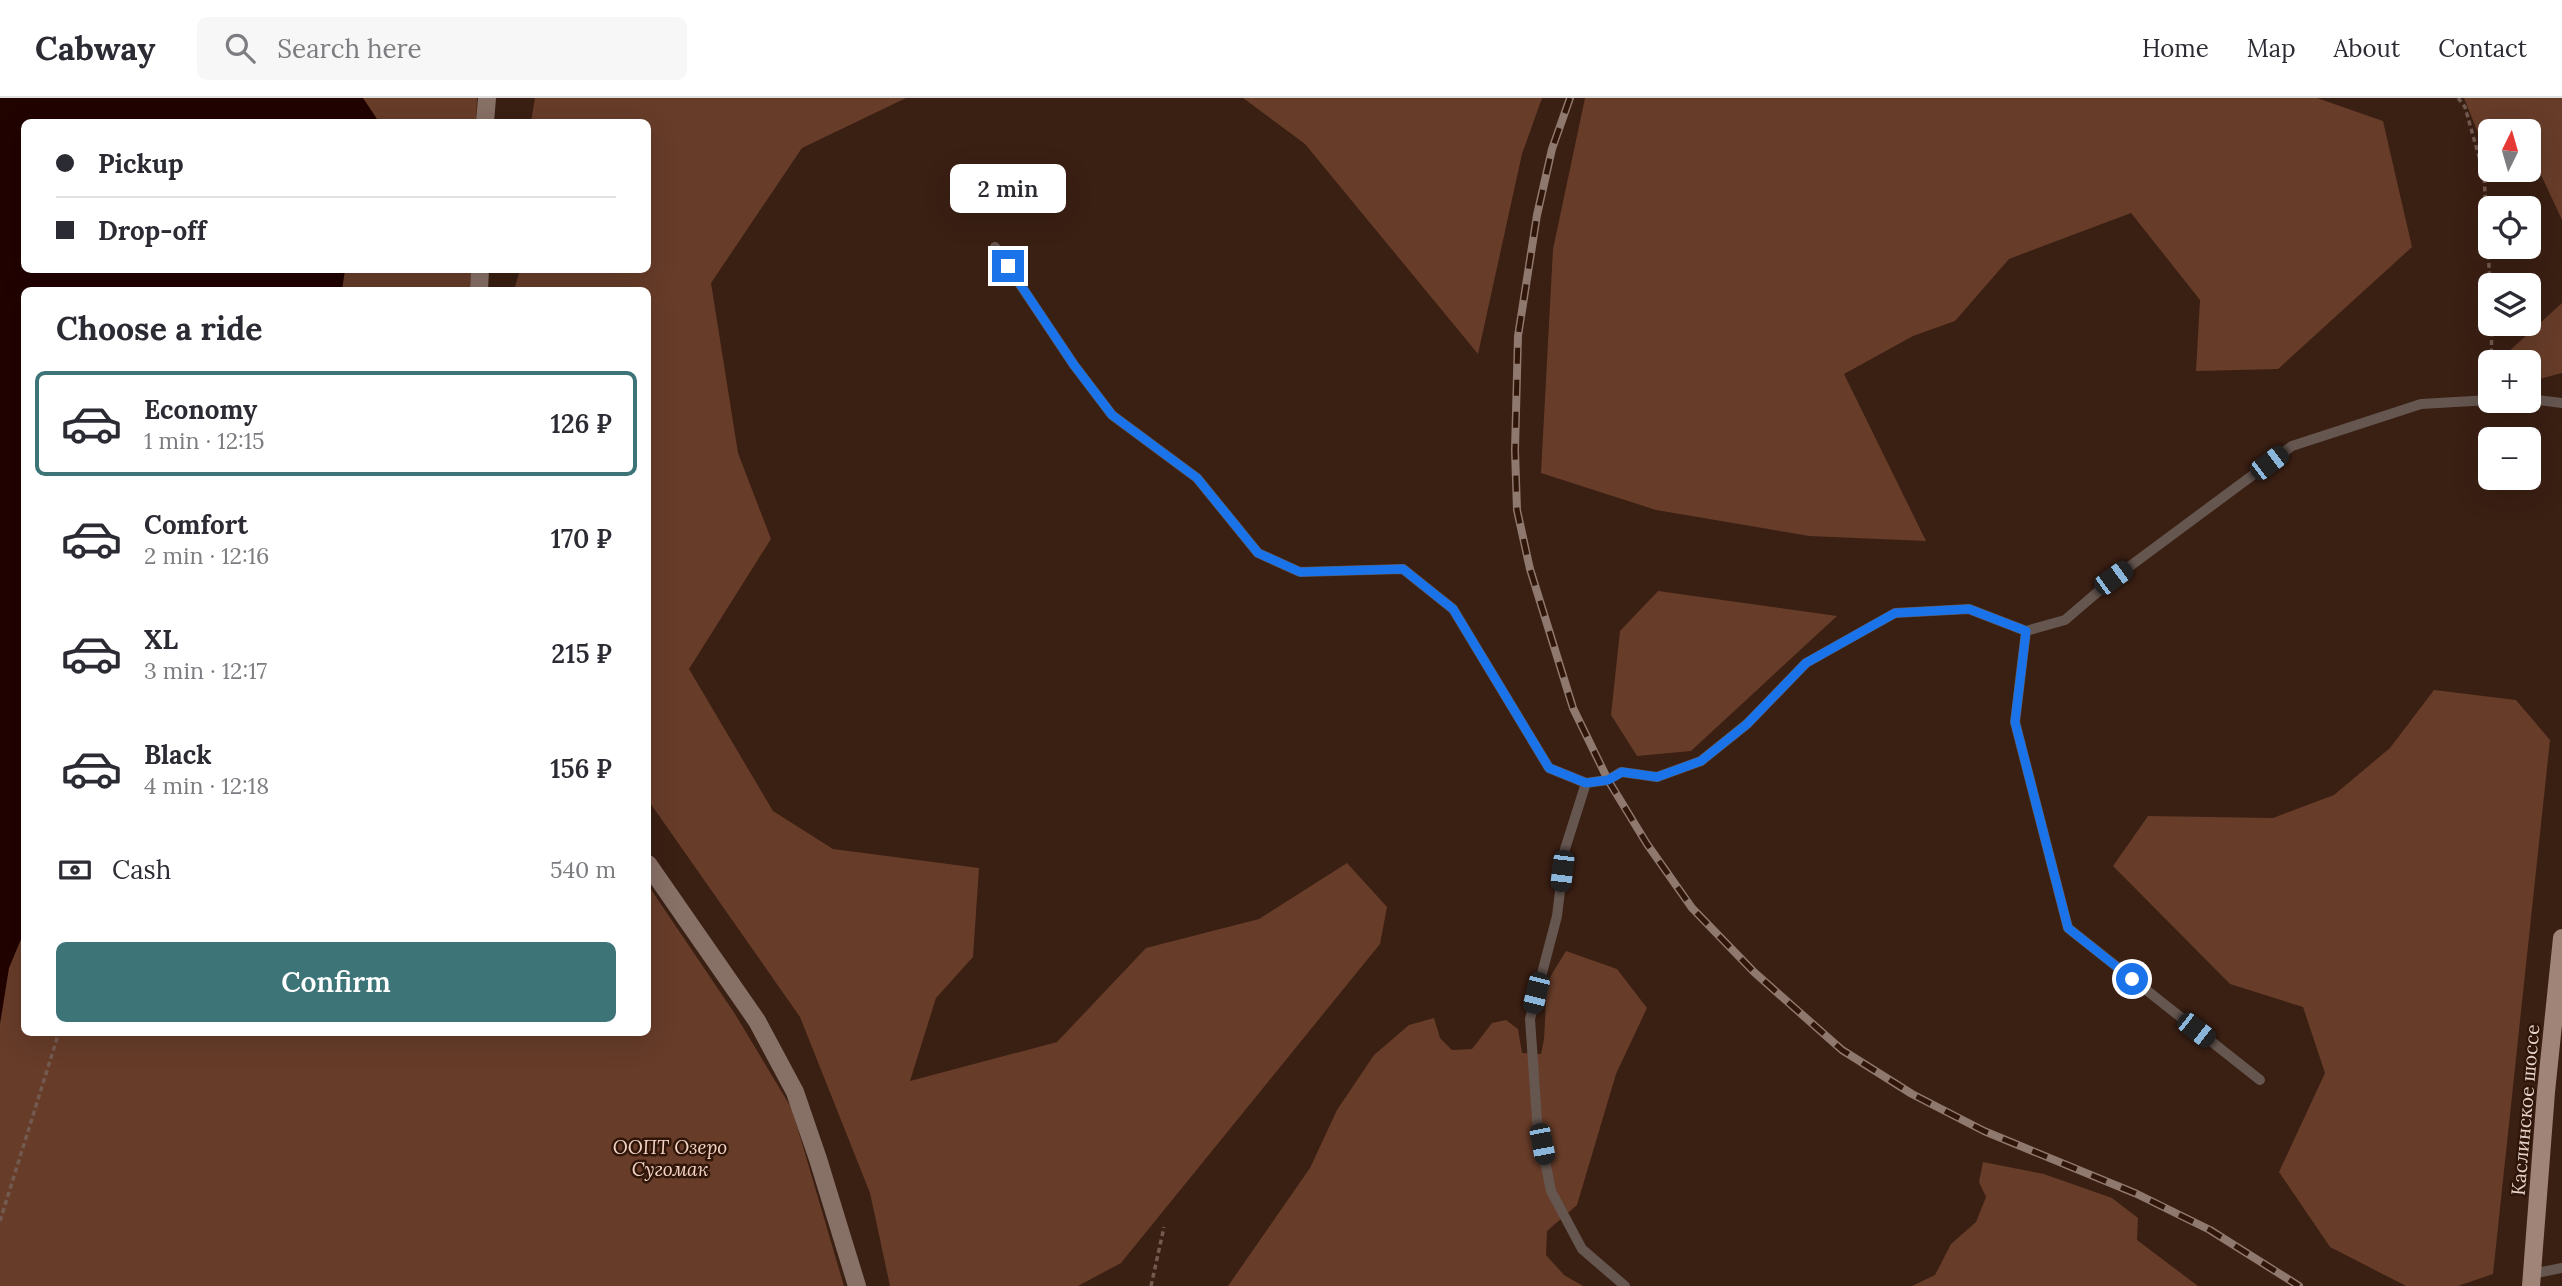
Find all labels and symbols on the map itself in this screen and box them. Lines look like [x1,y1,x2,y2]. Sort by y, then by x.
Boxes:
north arrow [2478,119,2541,182]
callout: 2 min [950,164,1066,214]
route end [992,250,1024,282]
car [2246,442,2293,484]
car [2090,557,2137,599]
car [1550,849,1575,893]
route start [2116,963,2148,995]
car [1521,970,1552,1016]
car [2173,1009,2220,1051]
street label: Каслинское шоссе [2506,1023,2544,1197]
car [1528,1121,1557,1167]
park label: ООПТ Озеро Сугомак [613,1135,727,1181]

